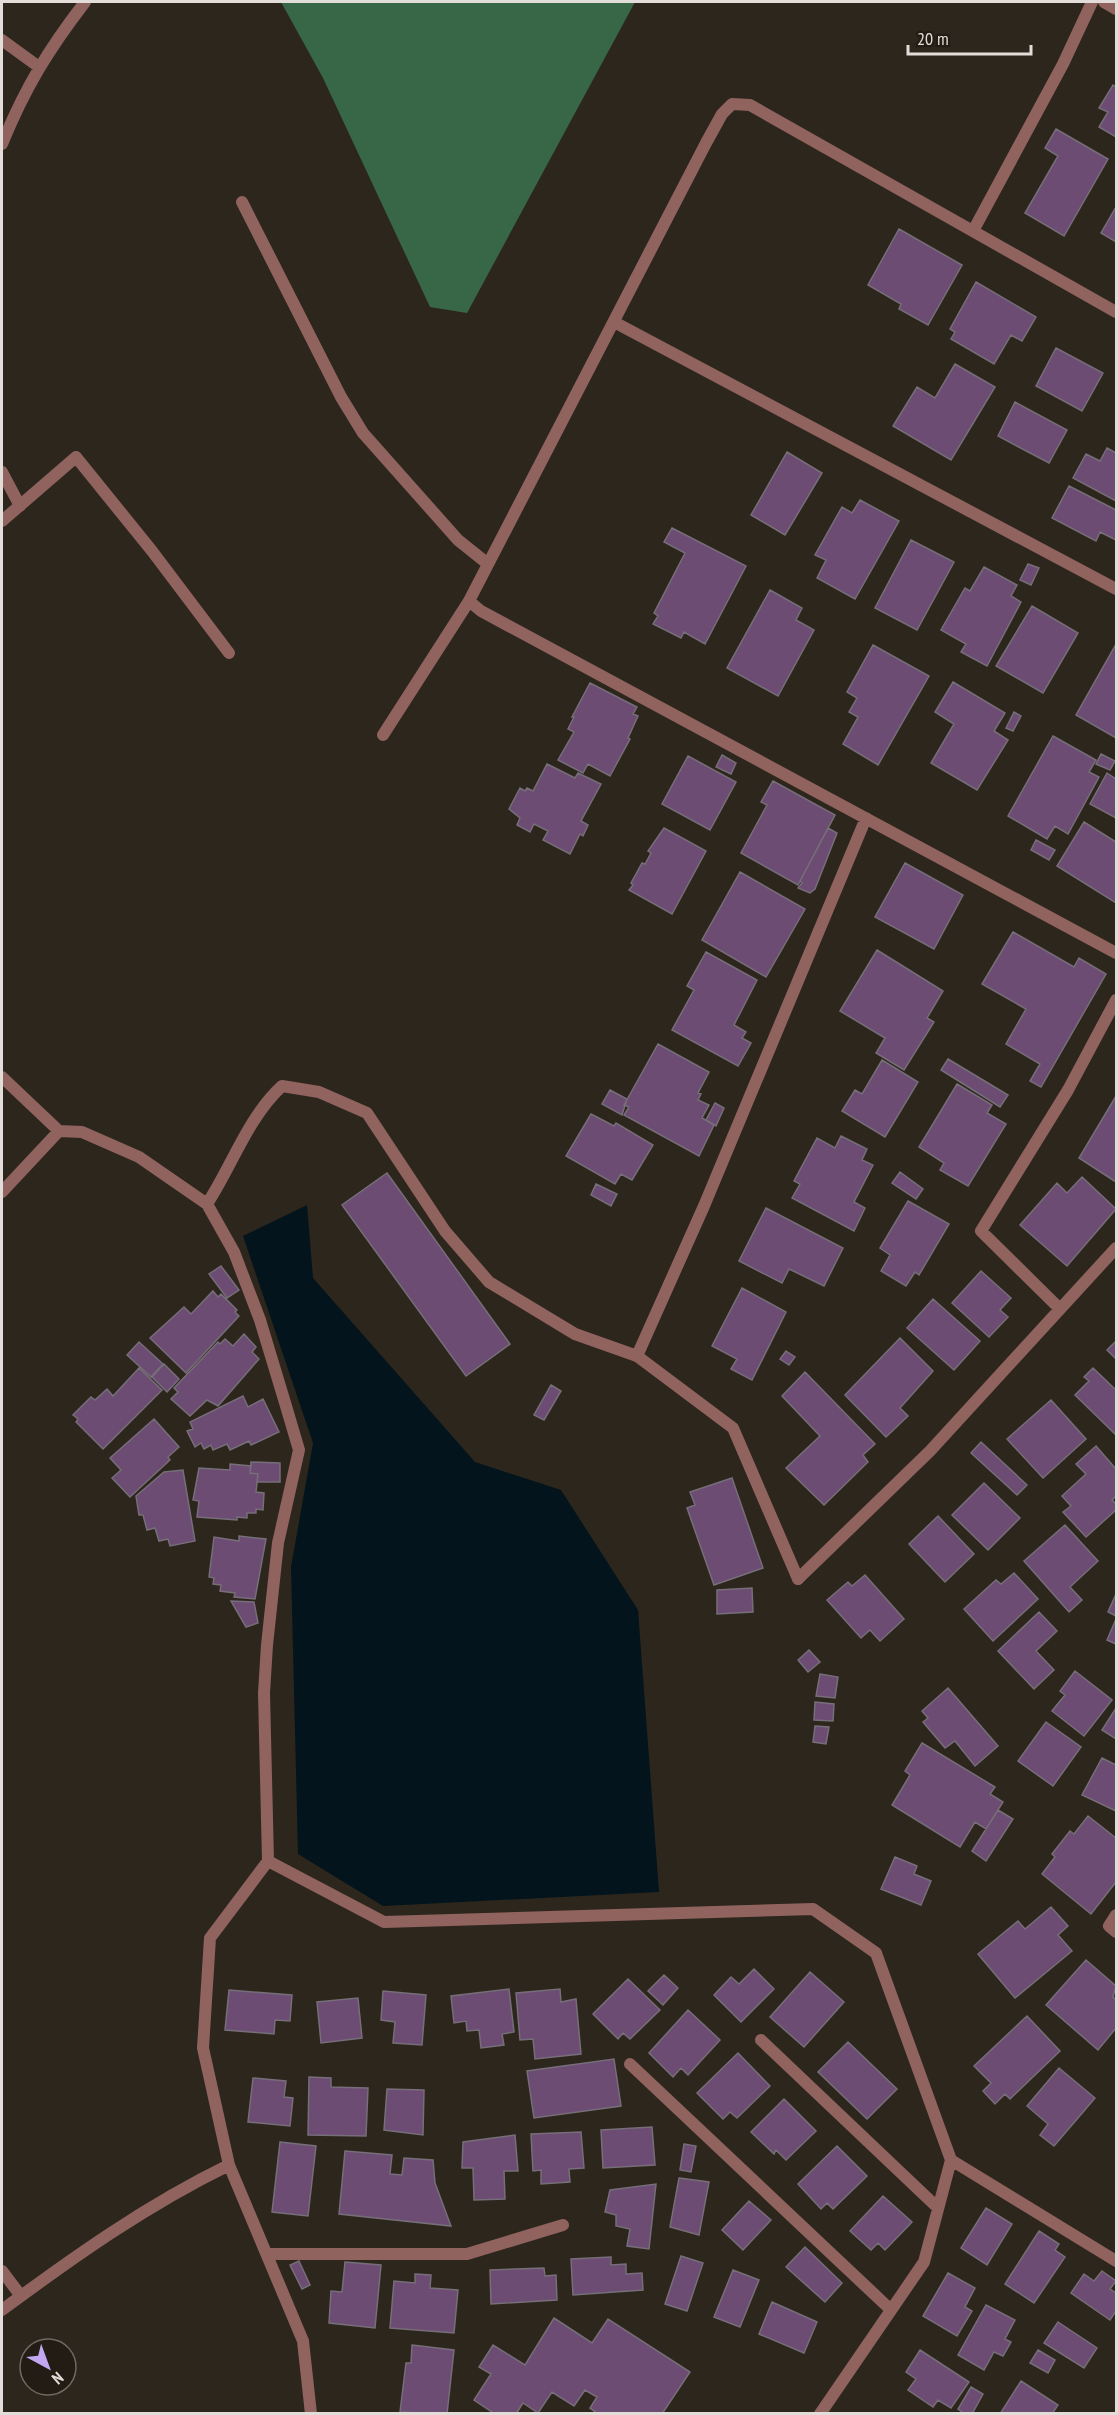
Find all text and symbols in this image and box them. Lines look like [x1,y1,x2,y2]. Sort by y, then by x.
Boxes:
scale bar [908,18,1031,56]
text: 20 m [917,27,949,50]
north arrow [18,2337,78,2397]
text: N [48,2368,68,2389]

